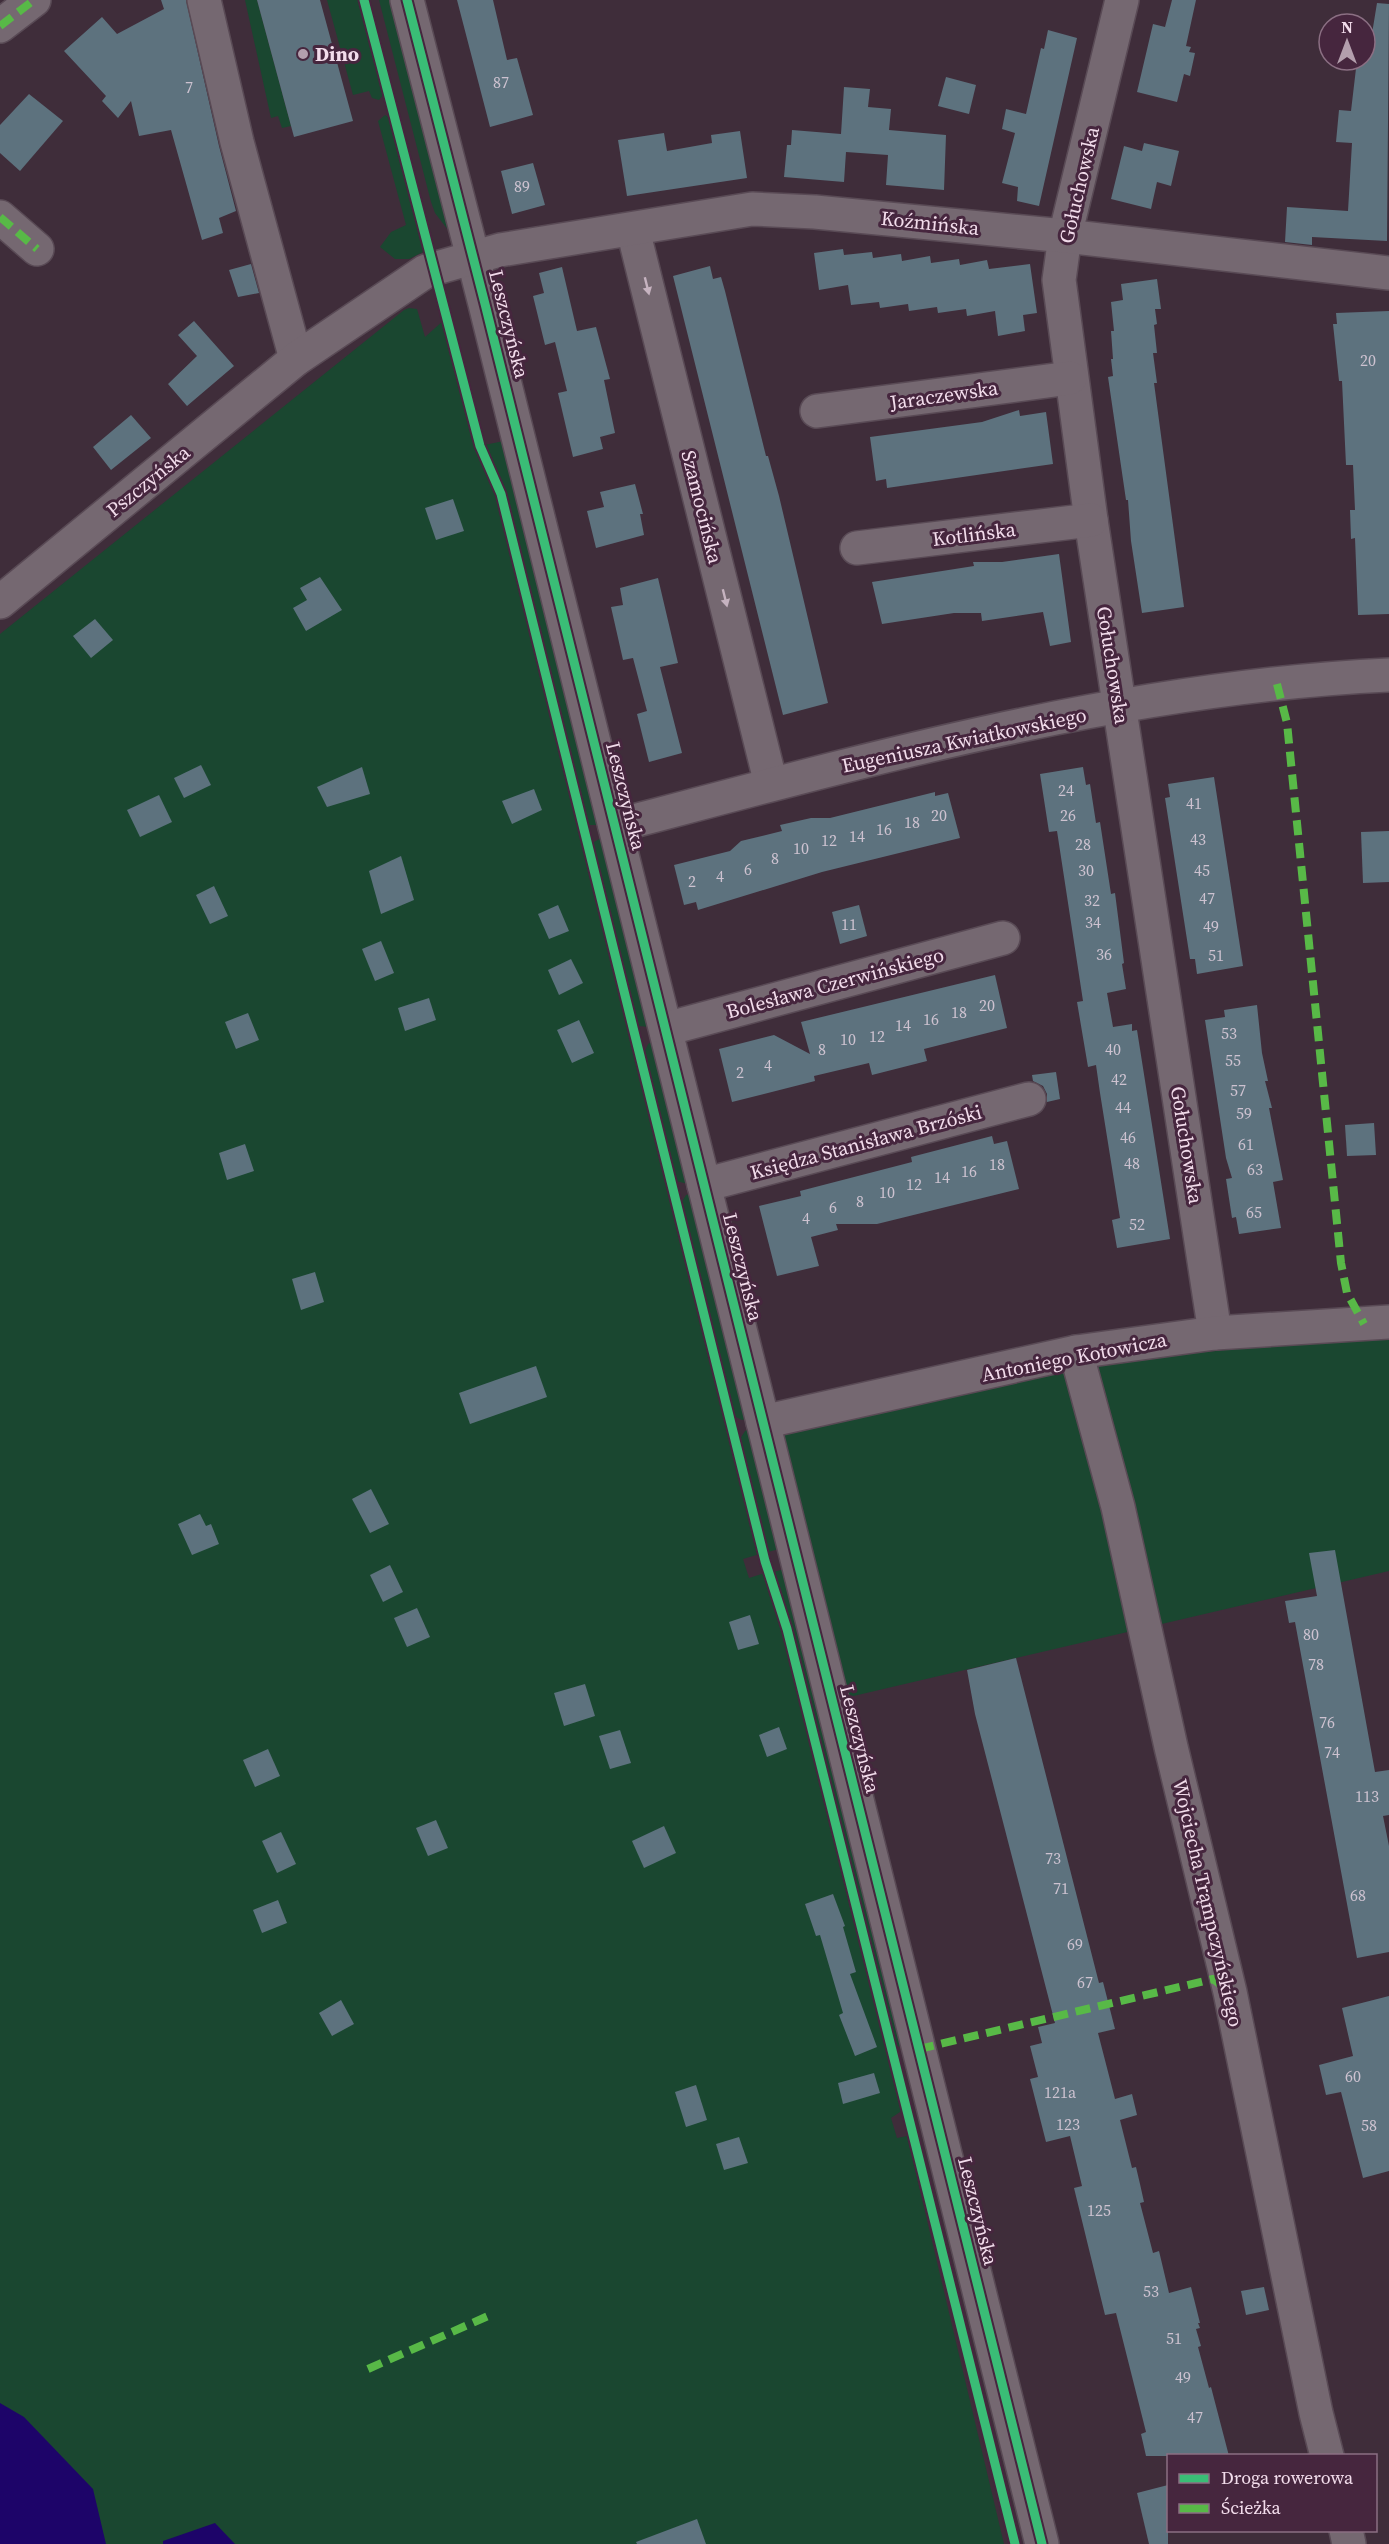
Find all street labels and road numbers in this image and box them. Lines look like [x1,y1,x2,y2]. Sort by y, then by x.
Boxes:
street label: Gołuchowska [1052,123,1106,246]
street label: Koźmińska [879,204,981,242]
street label: Leszczyńska [482,267,536,382]
street label: Jaraczewska [887,373,1001,417]
street label: Pszczyńska [100,438,196,523]
street label: Szamocińska [674,447,730,567]
street label: Kotlińska [931,515,1018,553]
street label: Gołuchowska [1090,604,1136,727]
street label: Eugeniusza Kwiatkowskiego [839,700,1089,780]
street label: Leszczyńska [599,739,653,854]
street label: Bolesława Czerwińskiego [723,940,947,1026]
street label: Gołuchowska [1164,1084,1210,1207]
street label: Księdza Stanisława Brzóski [747,1098,985,1186]
street label: Leszczyńska [716,1210,770,1325]
street label: Antoniego Kotowicza [979,1325,1170,1389]
street label: Leszczyńska [833,1682,887,1797]
street label: Wojciecha Trąmpczyńskiego [1166,1776,1250,2030]
street label: Leszczyńska [951,2154,1005,2269]

